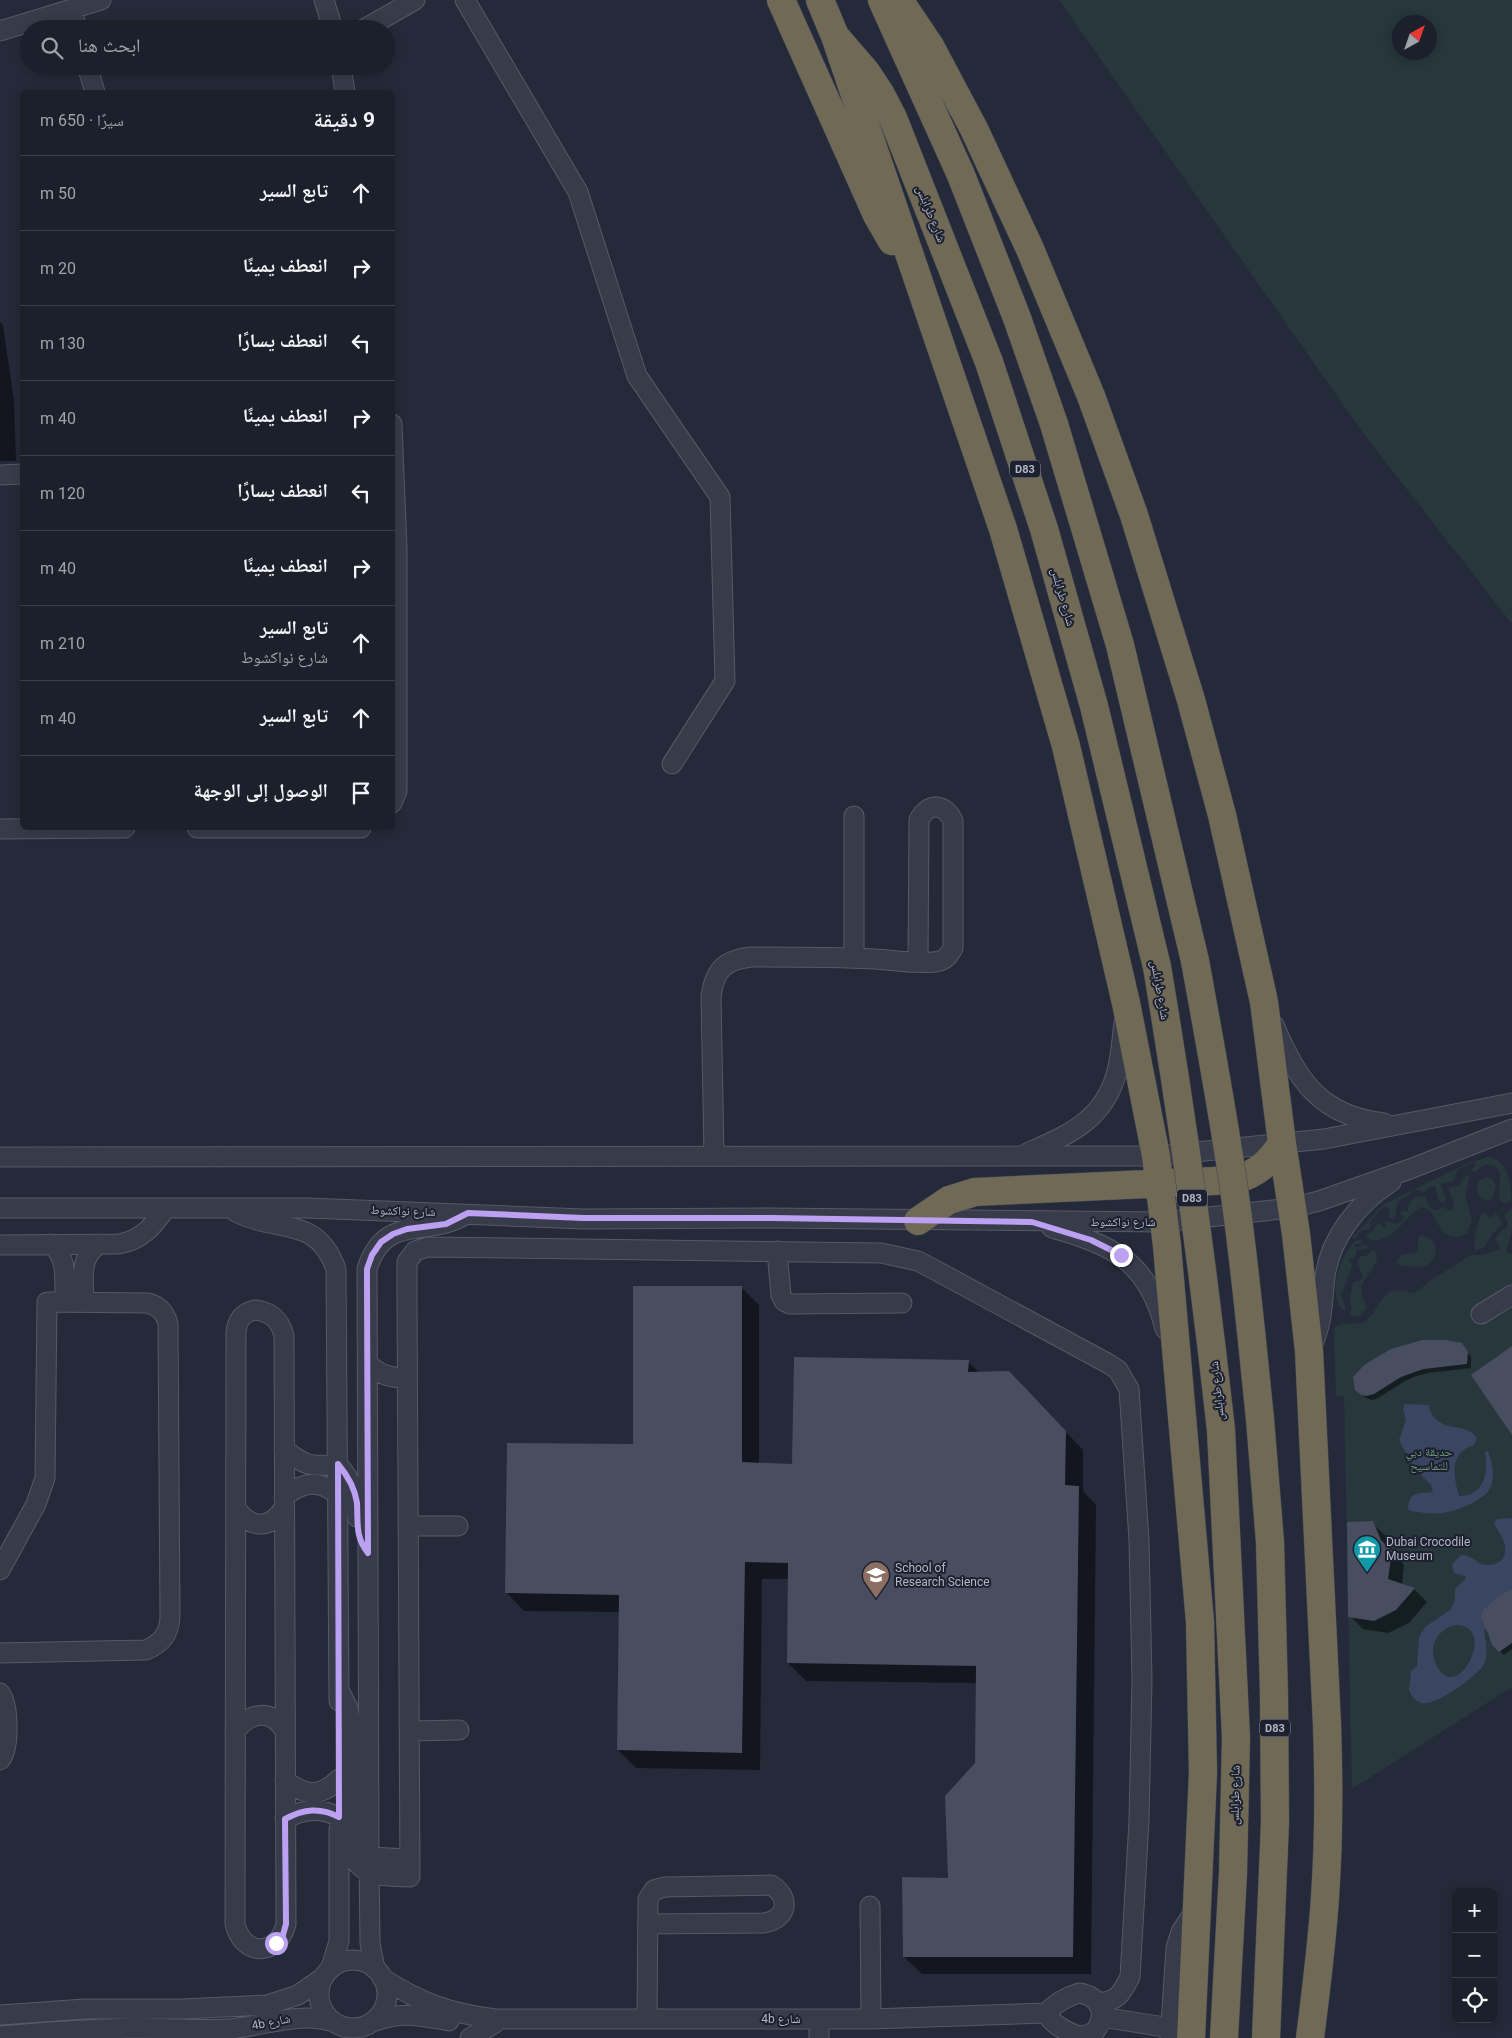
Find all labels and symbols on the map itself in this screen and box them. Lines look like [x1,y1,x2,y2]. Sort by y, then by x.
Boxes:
north arrow [1392,15,1437,60]
street label: شارع طرابلس [912,184,949,245]
road number: D83 [1010,460,1040,478]
street label: شارع طرابلس [1047,566,1078,628]
street label: شارع طرابلس [1147,959,1172,1021]
road number: D83 [1177,1190,1207,1206]
street label: شارع نواكشوط [370,1203,436,1220]
street label: شارع نواكشوط [1090,1215,1156,1230]
route end [1110,1244,1133,1267]
street label: شارع طرابلس [1207,1360,1228,1421]
park label: حديقة دبي للتماسيح [1406,1445,1453,1473]
museum icon: Dubai Crocodile Museum [1352,1534,1382,1573]
place label: Dubai Crocodile Museum [1386,1535,1470,1563]
school or university icon: School of Research Science [861,1560,891,1599]
place label: School of Research Science [895,1561,990,1589]
road number: D83 [1260,1720,1290,1736]
street label: شارع طرابلس [1227,1765,1244,1825]
route start [265,1932,288,1955]
street label: 4b شارع [250,2011,292,2034]
street label: 4b شارع [761,2012,801,2027]

